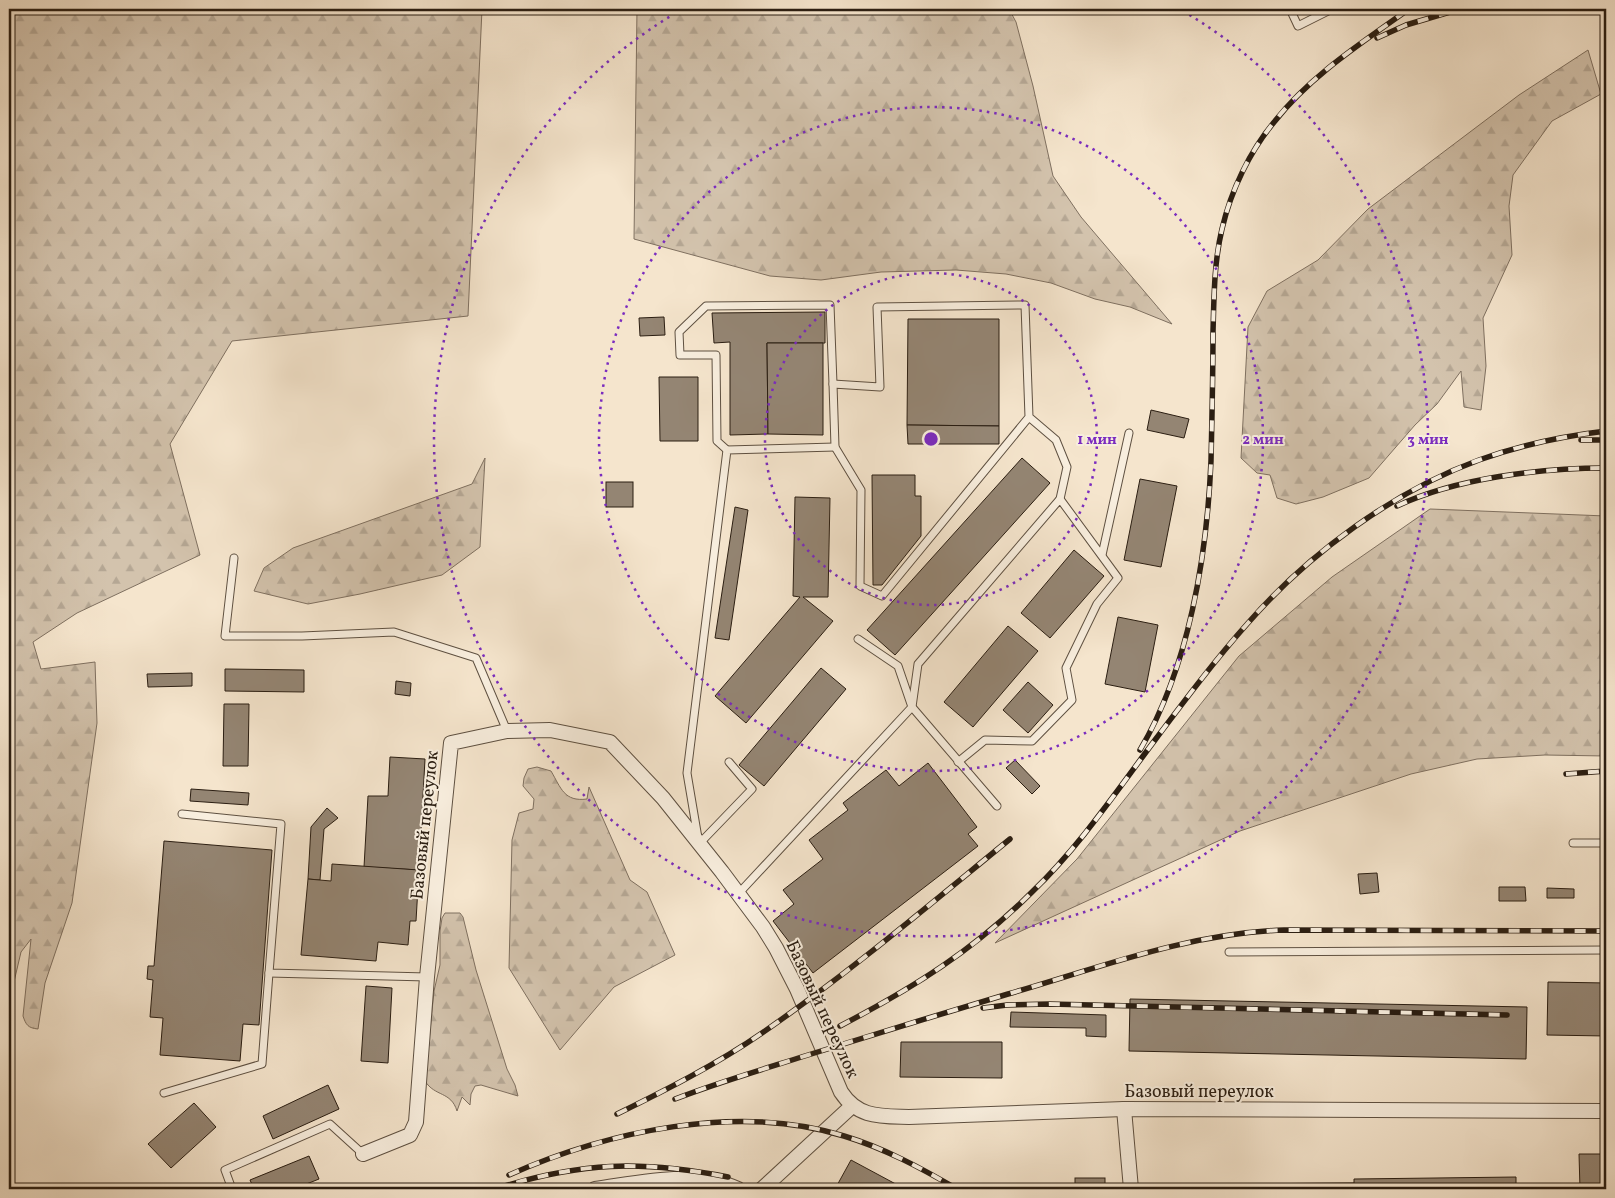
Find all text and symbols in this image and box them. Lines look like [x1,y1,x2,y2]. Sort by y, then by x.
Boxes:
centre of rings [922,430,940,448]
text: 1 мин [1077,430,1117,451]
text: 2 мин [1242,430,1284,451]
text: 3 мин [1407,430,1449,451]
street label: Базовый переулок [405,749,446,901]
street label: Базовый переулок [779,937,865,1083]
street label: Базовый переулок [1124,1080,1274,1105]

